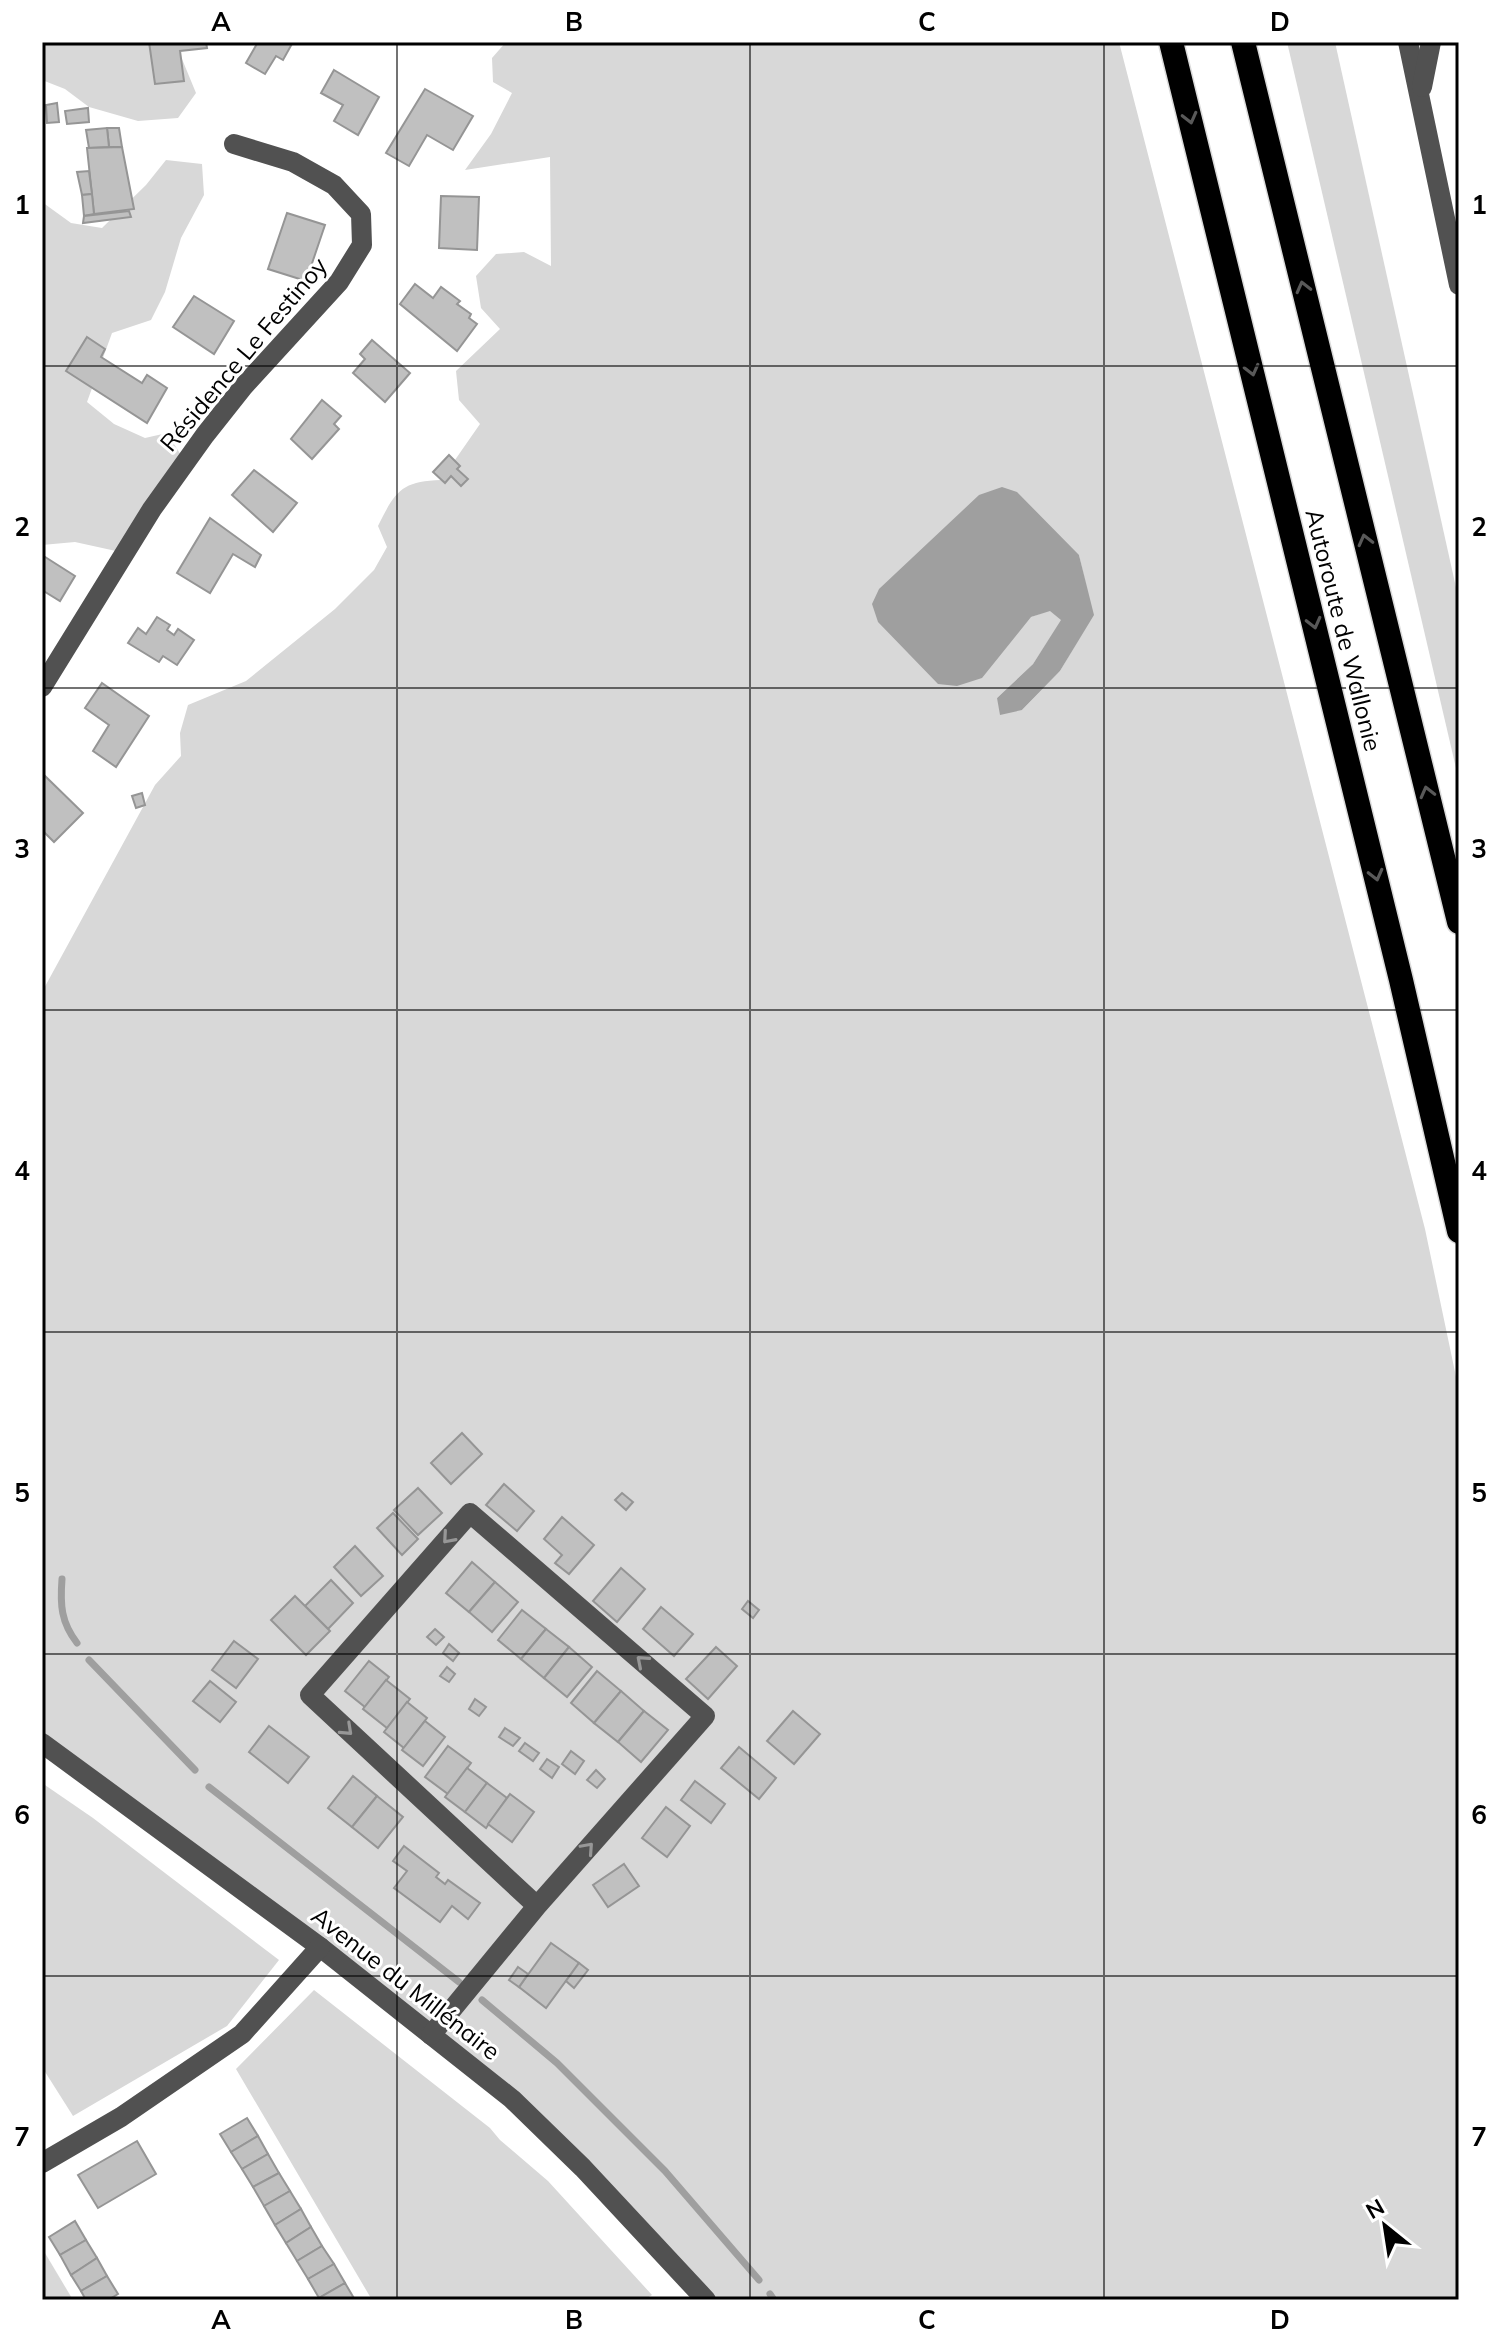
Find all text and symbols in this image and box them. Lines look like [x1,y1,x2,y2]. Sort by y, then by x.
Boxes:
text: A [211,5,231,38]
text: B [565,5,583,38]
text: C [918,5,936,38]
text: D [1270,5,1290,38]
one-way arrow [1180,110,1197,124]
text: 1 [14,188,30,221]
text: 1 [1471,188,1487,221]
street label: Résidence Le Festinoy [153,251,333,457]
one-way arrow [1295,281,1312,295]
one-way arrow [1242,363,1259,377]
street label: Autoroute de Wallonie [1299,506,1389,754]
text: 2 [14,510,30,543]
text: 2 [1471,510,1487,543]
one-way arrow [1357,533,1374,547]
one-way arrow [1304,615,1321,629]
one-way arrow [1419,786,1436,800]
text: 3 [14,832,30,865]
text: 3 [1471,832,1487,865]
one-way arrow [1366,868,1383,882]
text: 4 [14,1154,30,1187]
text: 4 [1471,1154,1487,1187]
text: 5 [14,1476,30,1509]
text: 5 [1471,1476,1487,1509]
one-way arrow [443,1528,458,1543]
one-way arrow [637,1656,651,1671]
one-way arrow [338,1720,353,1734]
text: 6 [14,1798,30,1831]
text: 6 [1471,1798,1487,1831]
one-way arrow [579,1842,593,1857]
street label: Avenue du Millénaire [306,1900,506,2066]
text: 7 [14,2120,30,2153]
text: 7 [1471,2120,1487,2153]
north arrow [1345,2186,1425,2266]
text: N [1361,2192,1389,2225]
text: A [211,2303,231,2336]
text: B [565,2303,583,2336]
text: C [918,2303,936,2336]
text: D [1270,2303,1290,2336]

